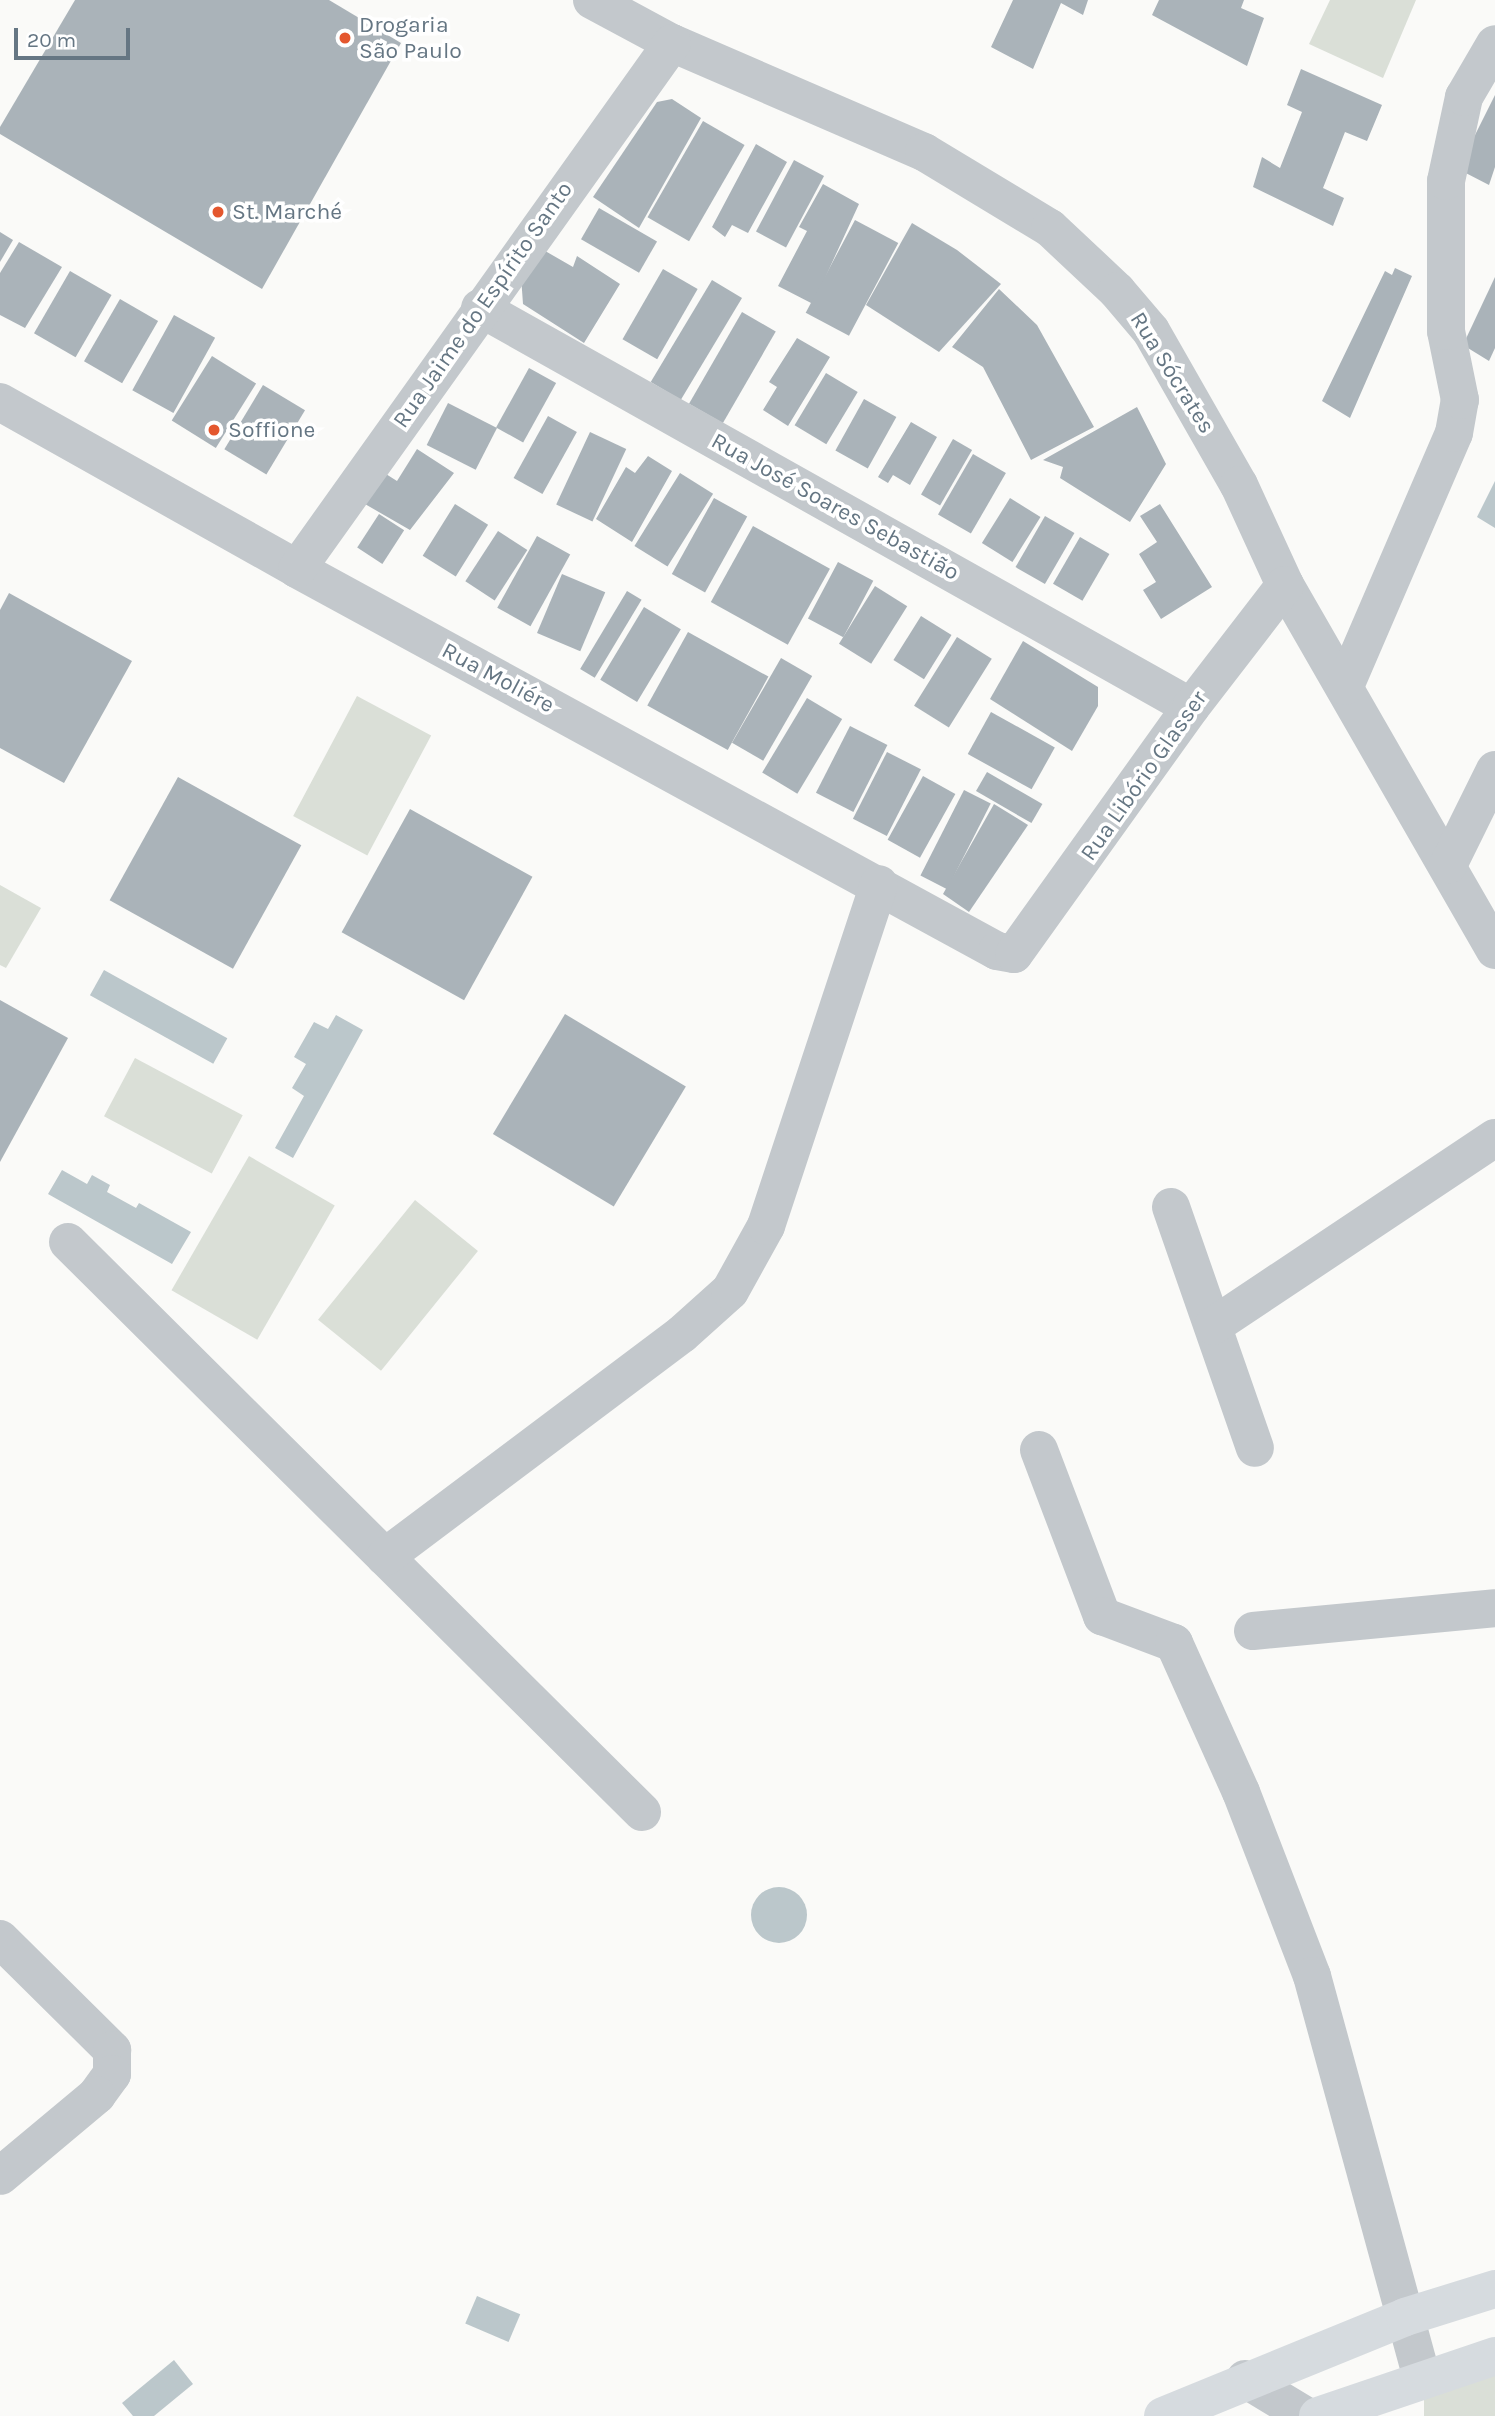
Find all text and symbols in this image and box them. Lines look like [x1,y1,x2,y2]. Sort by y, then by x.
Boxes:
place label: Drogaria São Paulo [359,11,462,65]
scale bar [18,14,133,58]
text: 20 m [27,28,76,52]
marker: Drogaria São Paulo [337,30,353,46]
street label: Rua Jaime do Espírito Santo [387,177,579,433]
place label: St. Marché [232,198,342,226]
marker: St. Marché [210,204,226,220]
street label: Rua Sócrates [1124,307,1220,439]
place label: Soffione [228,416,315,444]
marker: Soffione [206,422,222,438]
street label: Rua José Soares Sebastião [706,427,964,587]
street label: Rua Moliére [437,637,559,719]
street label: Rua Libório Glasser [1075,686,1213,866]

